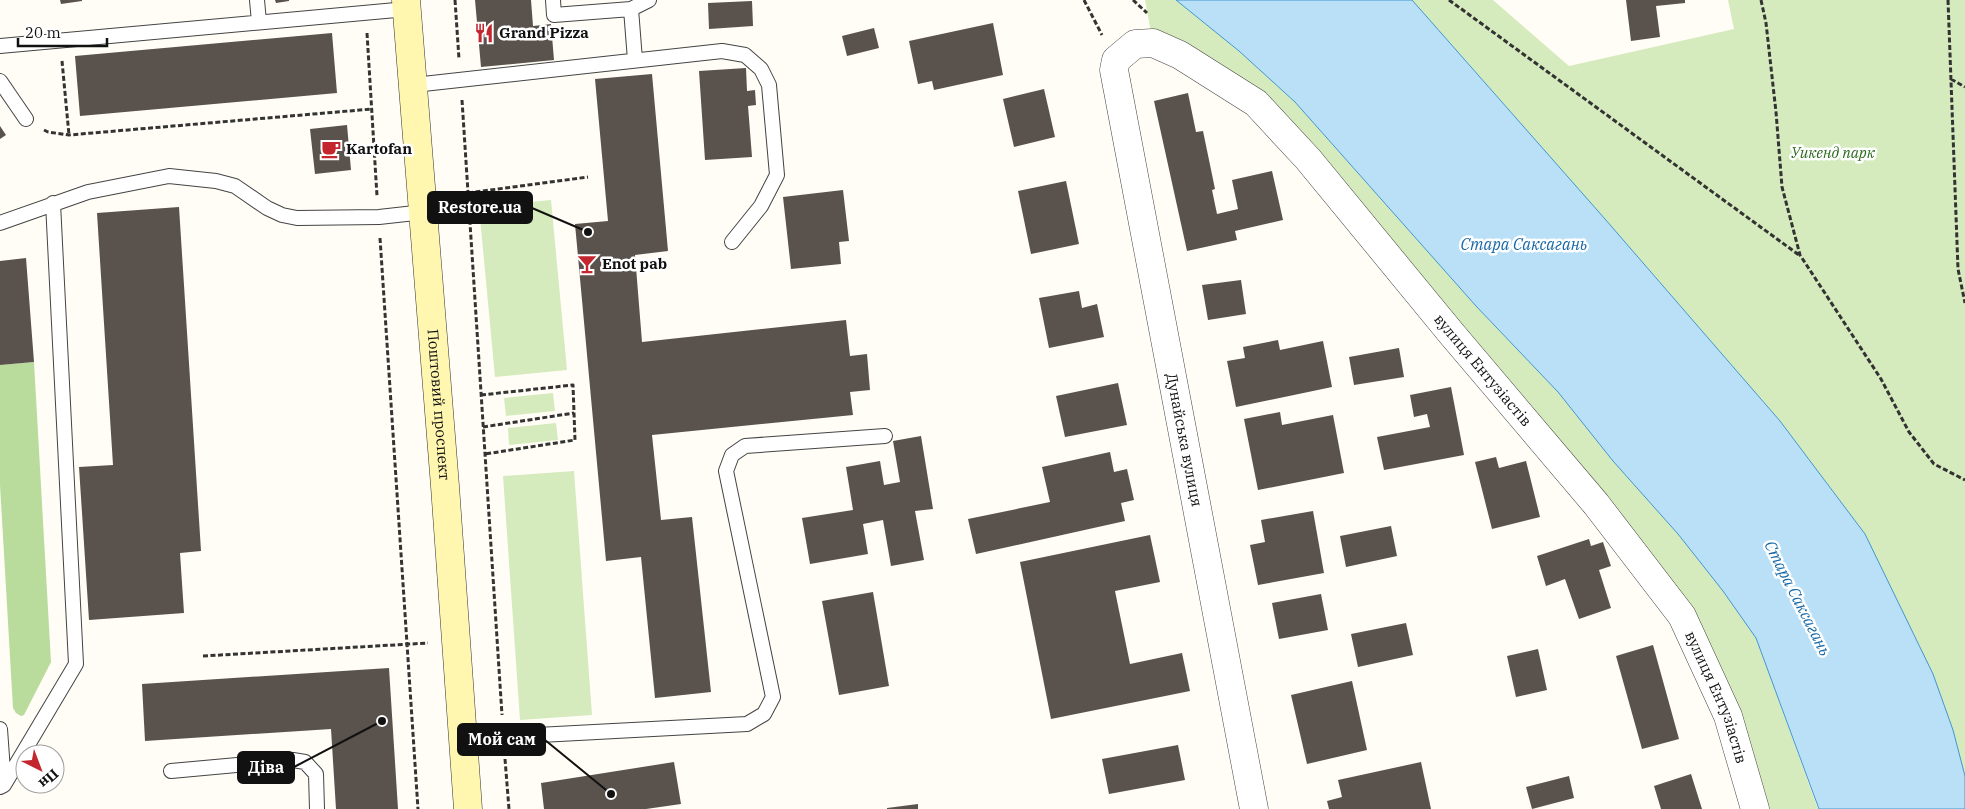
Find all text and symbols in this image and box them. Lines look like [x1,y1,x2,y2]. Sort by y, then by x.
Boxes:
scale bar [18,15,106,47]
restaurant icon: Grand Pizza [473,22,495,44]
text: 20 m [25,23,61,42]
place label: Grand Pizza [499,23,589,42]
cafe icon: Kartofan [320,138,342,160]
place label: Kartofan [346,139,412,158]
park label: Уикенд парк [1791,143,1876,162]
callout: Restore.ua [428,192,532,223]
text: Restore.ua [438,197,522,217]
water label: Стара Саксагань [1461,234,1587,254]
bar icon: Enot pab [576,253,598,275]
place label: Enot pab [602,254,667,273]
street label: вулиця Ентузіастів [1430,310,1536,430]
street label: Поштовий проспект [423,328,455,481]
street label: Дунайська вулиця [1162,371,1207,508]
water label: Стара Саксагань [1760,537,1836,659]
street label: вулиця Ентузіастів [1681,628,1751,766]
callout: Мой сам [458,724,545,755]
text: Мой сам [468,729,536,749]
north arrow [15,744,65,794]
callout: Діва [238,752,294,783]
text: Діва [248,757,284,777]
text: Пн [35,765,62,792]

